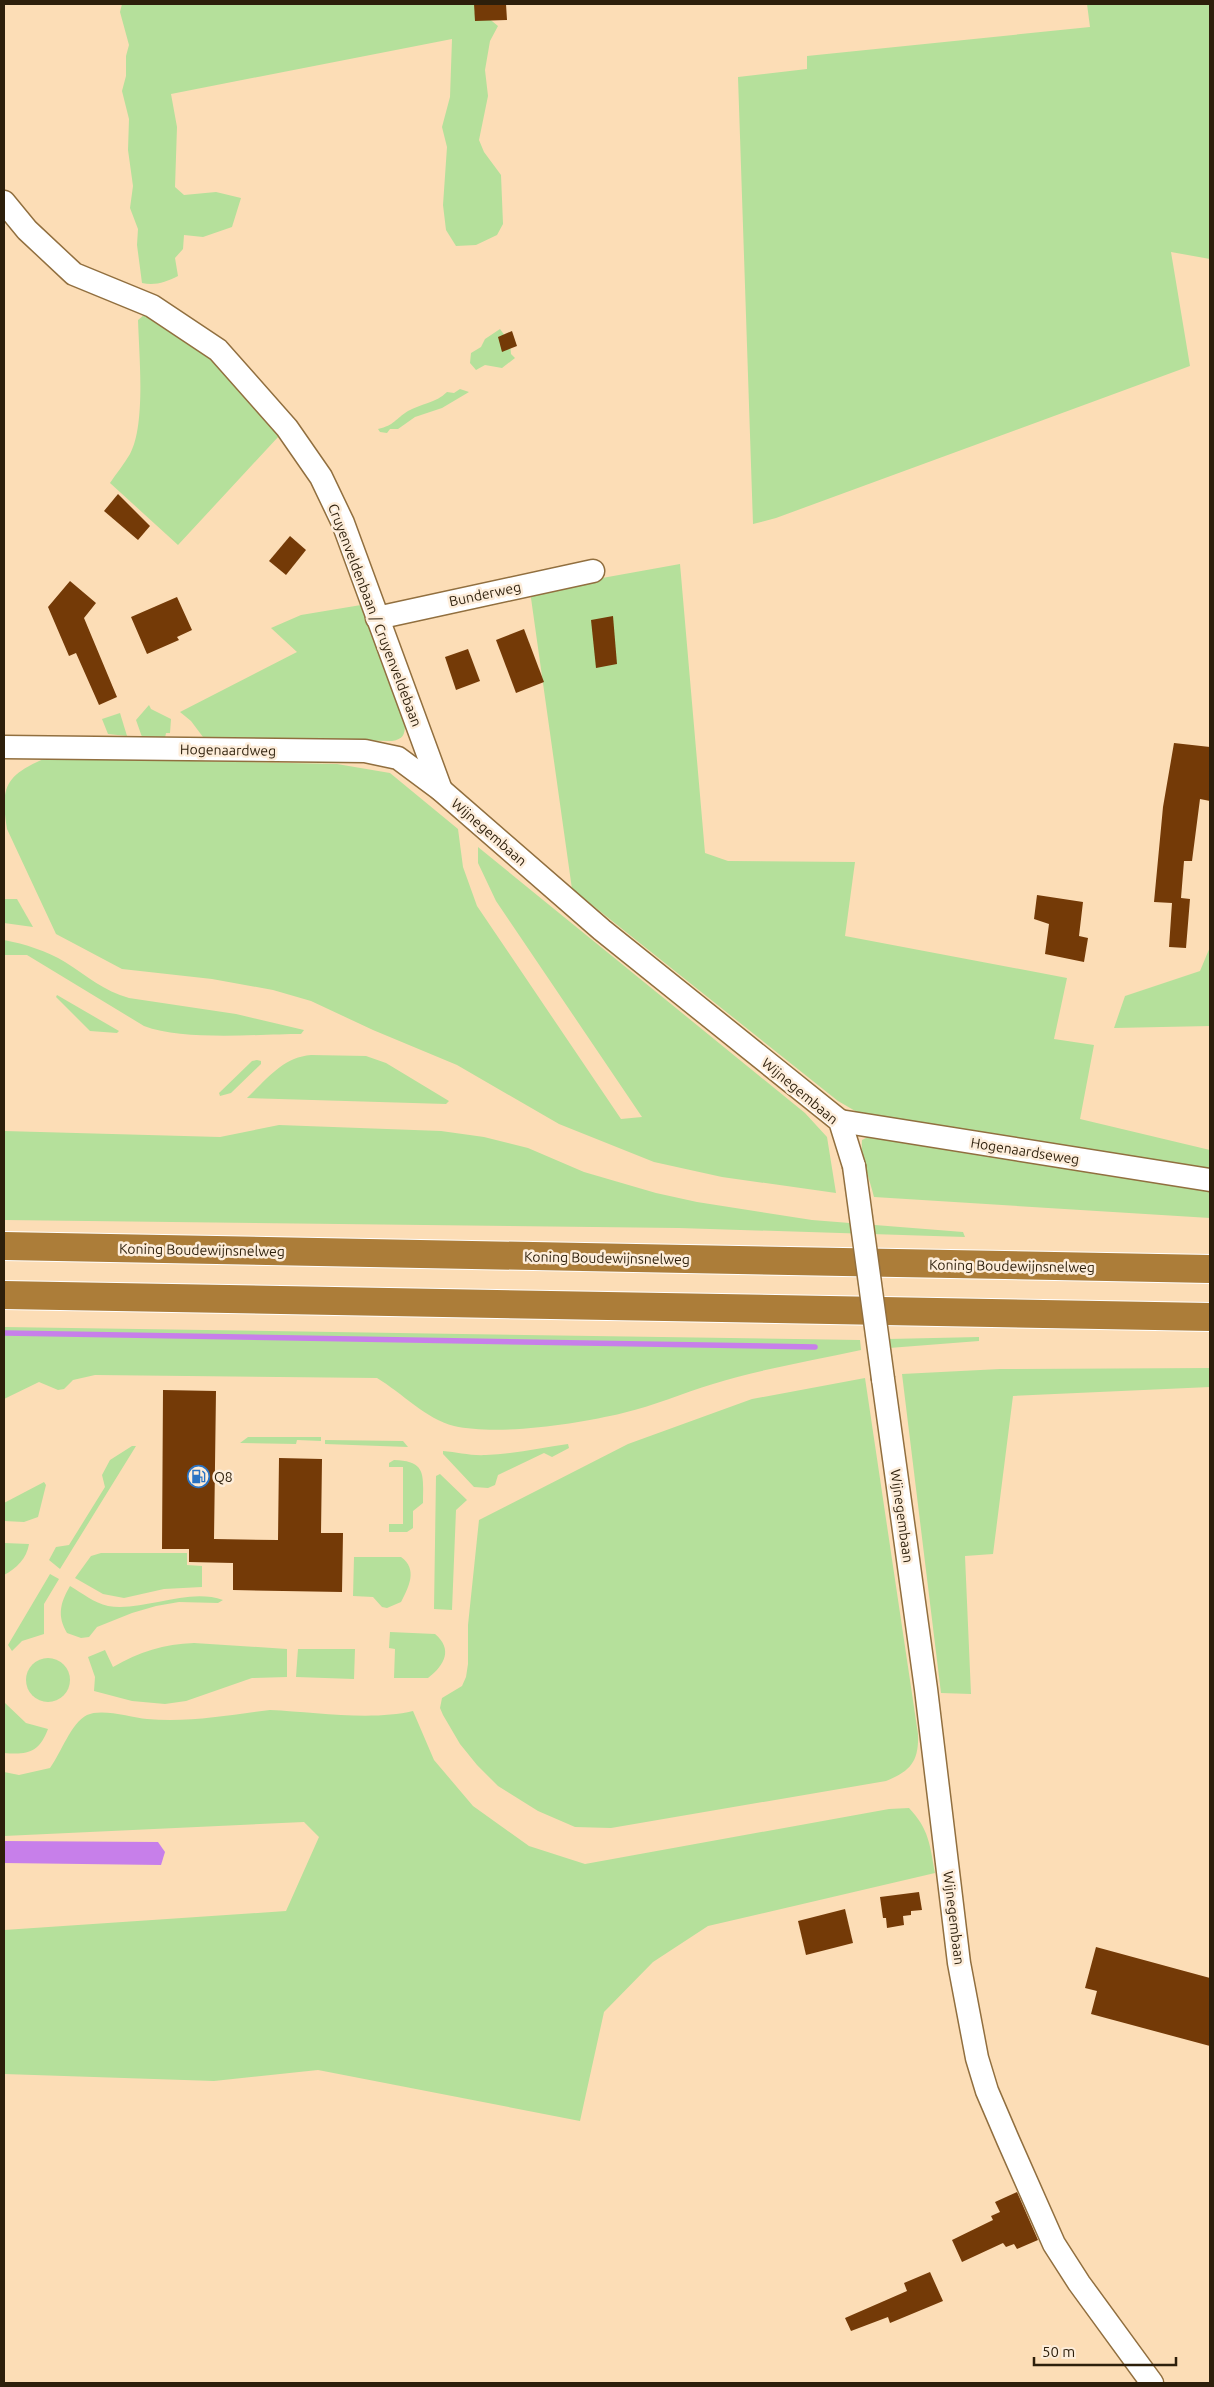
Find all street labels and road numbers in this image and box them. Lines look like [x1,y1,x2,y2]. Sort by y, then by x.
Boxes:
street label: Cruyenveldenbaan / Cruyenveldebaan [325,501,425,729]
street label: Bunderweg [448,579,522,609]
street label: Hogenaardweg [180,741,276,759]
street label: Wijnegembaan [448,795,530,869]
street label: Wijnegembaan [759,1055,841,1127]
street label: Hogenaardseweg [969,1134,1081,1168]
street label: Koning Boudewijnsnelweg [119,1241,285,1259]
street label: Koning Boudewijnsnelweg [524,1249,690,1267]
street label: Koning Boudewijnsnelweg [929,1257,1095,1275]
street label: Wijnegembaan [888,1468,916,1564]
street label: Wijnegembaan [940,1870,968,1966]

